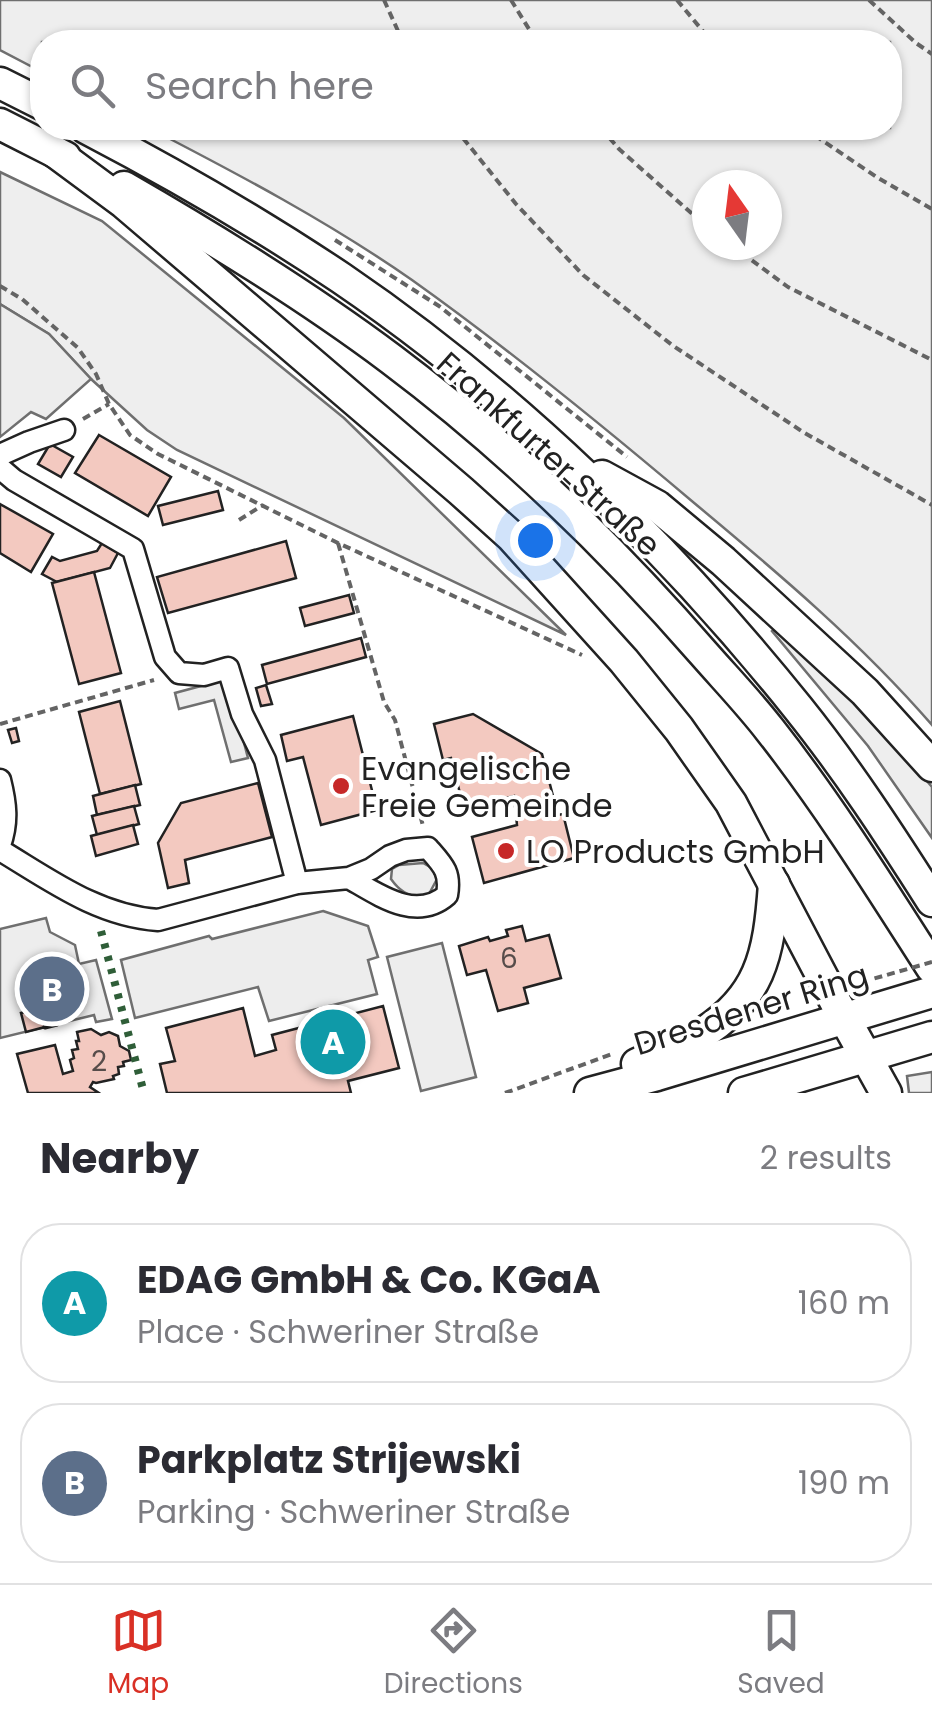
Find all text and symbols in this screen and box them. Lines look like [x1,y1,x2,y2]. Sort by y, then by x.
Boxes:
search box [30,30,902,140]
icon: search [65,58,120,113]
text: Search here [145,59,374,112]
north arrow [692,170,782,260]
street label: Frankfurter Straße [427,341,671,567]
your location [510,515,561,566]
place label: Evangelische Freie Gemeinde [361,746,613,828]
marker: Evangelische Freie Gemeinde [330,775,352,797]
place label: LO Products GmbH [526,829,825,874]
marker: LO Products GmbH [495,840,517,862]
house number: 6 [500,939,518,978]
pin: B [20,952,84,1026]
street label: Dresdener Ring [628,952,874,1066]
pin: A [300,1004,366,1080]
house number: 2 [91,1042,107,1081]
text: Nearby [40,1129,199,1188]
text: 2 results [760,1135,892,1180]
text: EDAG GmbH & Co. KGaA [137,1253,601,1306]
text: A [63,1280,86,1325]
text: 160 m [798,1280,890,1325]
text: Place · Schweriner Straße [137,1309,539,1354]
text: Parkplatz Strijewski [137,1433,521,1486]
text: B [64,1460,85,1505]
text: 190 m [798,1460,890,1505]
text: Parking · Schweriner Straße [137,1489,570,1534]
tab: Map [107,1603,169,1705]
tab: Directions [384,1603,523,1705]
tab: Saved [737,1603,825,1705]

